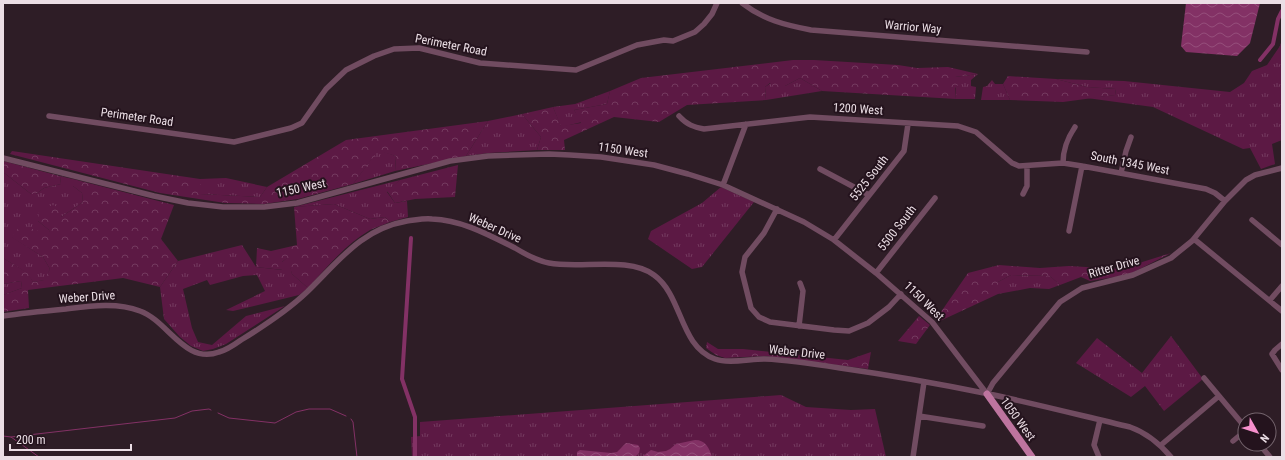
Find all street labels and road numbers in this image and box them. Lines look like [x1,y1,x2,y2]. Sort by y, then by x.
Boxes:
street label: Warrior Way [884,18,942,36]
street label: Perimeter Road [414,31,488,59]
street label: 1200 West [833,100,884,118]
street label: Perimeter Road [100,105,174,129]
street label: 1150 West [597,140,649,160]
street label: South 1345 West [1089,148,1171,178]
street label: 5525 South [847,152,891,204]
street label: 1150 West [275,176,327,200]
street label: 5500 South [875,202,919,254]
street label: Weber Drive [466,210,524,246]
street label: Ritter Drive [1087,253,1141,281]
street label: 1150 West [901,279,947,324]
street label: Weber Drive [58,288,116,306]
street label: Weber Drive [768,342,826,362]
street label: 1050 West [998,395,1039,444]

